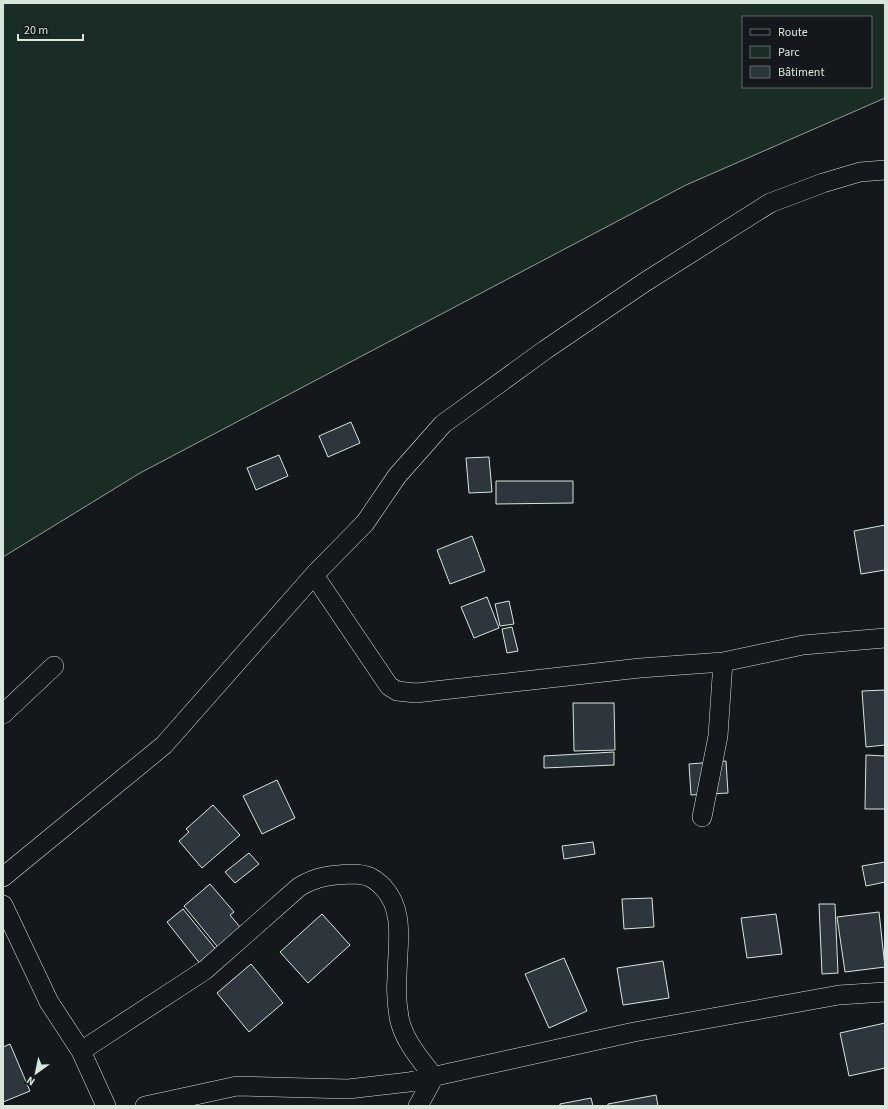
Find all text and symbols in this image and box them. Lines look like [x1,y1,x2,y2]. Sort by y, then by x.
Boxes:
scale bar [18,16,83,42]
legend [742,16,872,88]
text: 20 m [24,22,48,39]
text: Route [778,24,808,41]
text: Parc [778,44,800,61]
text: Bâtiment [778,64,824,81]
north arrow [16,1053,56,1093]
text: N [24,1073,38,1089]

